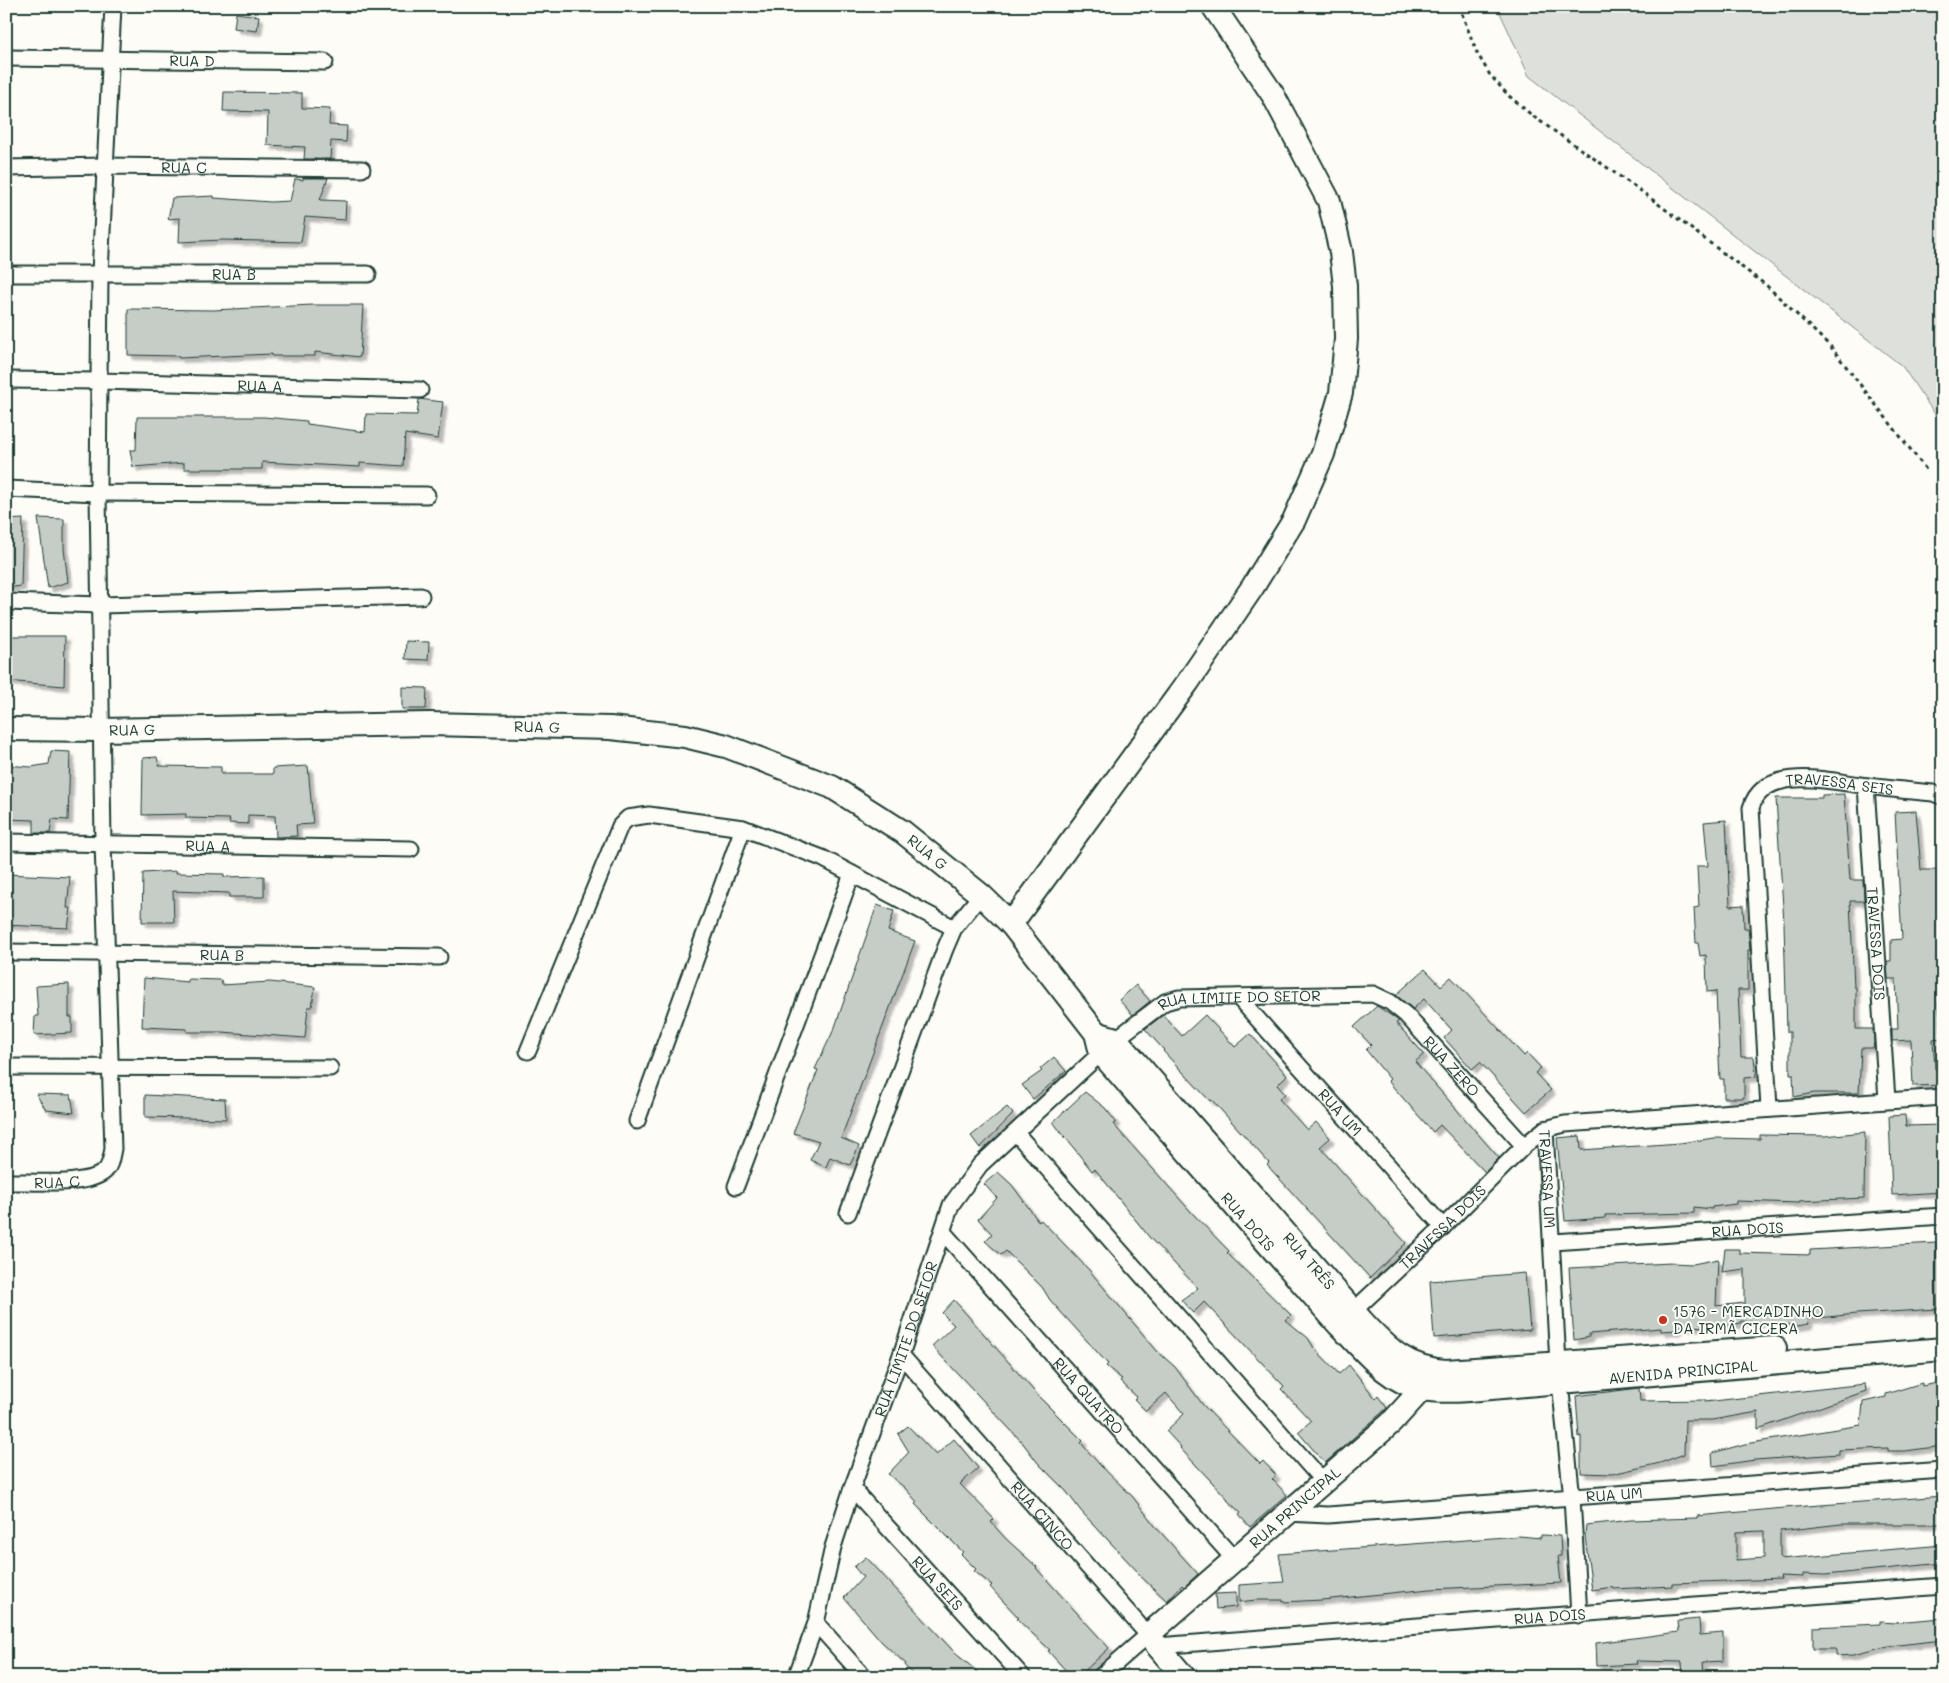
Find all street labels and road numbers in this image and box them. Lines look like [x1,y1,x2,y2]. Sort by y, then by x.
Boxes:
street label: RUA D [169,50,215,71]
street label: RUA C [161,157,207,177]
street label: RUA B [212,264,256,284]
street label: RUA A [237,375,283,396]
street label: RUA G [514,716,560,737]
street label: RUA G [109,719,155,740]
street label: TRAVESSA SEIS [1784,769,1895,799]
street label: RUA G [903,830,952,874]
street label: RUA A [185,835,231,856]
street label: TRAVESSA DOIS [1863,886,1890,1001]
street label: RUA B [200,944,244,965]
street label: RUA LIMITE DO SETOR [1153,985,1321,1014]
street label: RUA ZERO [1419,1031,1484,1101]
street label: RUA UM [1314,1084,1367,1140]
street label: TRAVESSA UM [1535,1129,1560,1229]
street label: RUA C [34,1171,81,1192]
street label: TRAVESSA DOIS [1395,1180,1490,1273]
street label: RUA DOIS [1217,1188,1280,1255]
street label: RUA DOIS [1711,1217,1784,1241]
street label: RUA TRÊS [1279,1228,1340,1293]
street label: RUA LIMITE DO SETOR [869,1258,942,1419]
street label: RUA QUATRO [1049,1353,1128,1439]
street label: AVENIDA PRINCIPAL [1608,1355,1758,1388]
street label: RUA PRINCIPAL [1245,1462,1345,1552]
street label: RUA CINCO [1007,1477,1079,1554]
street label: RUA UM [1585,1482,1643,1506]
street label: RUA SEIS [908,1551,968,1614]
street label: RUA DOIS [1513,1603,1587,1629]

